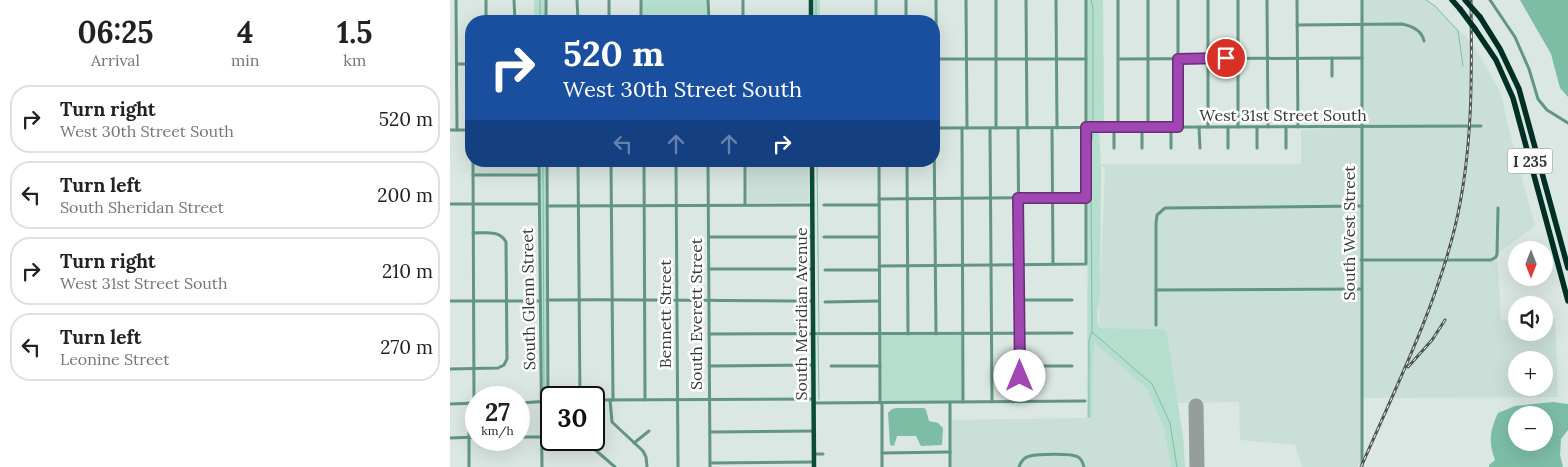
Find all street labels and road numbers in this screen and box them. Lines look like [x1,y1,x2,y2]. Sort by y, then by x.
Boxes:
street label: West 31st Street South [1199,105,1367,125]
road number: I 235 [1508,148,1552,174]
street label: South West Street [1339,165,1359,301]
street label: South Glenn Street [517,227,539,370]
street label: South Meridian Avenue [791,227,811,401]
street label: South Everett Street [686,237,706,390]
street label: Bennett Street [655,259,675,368]

